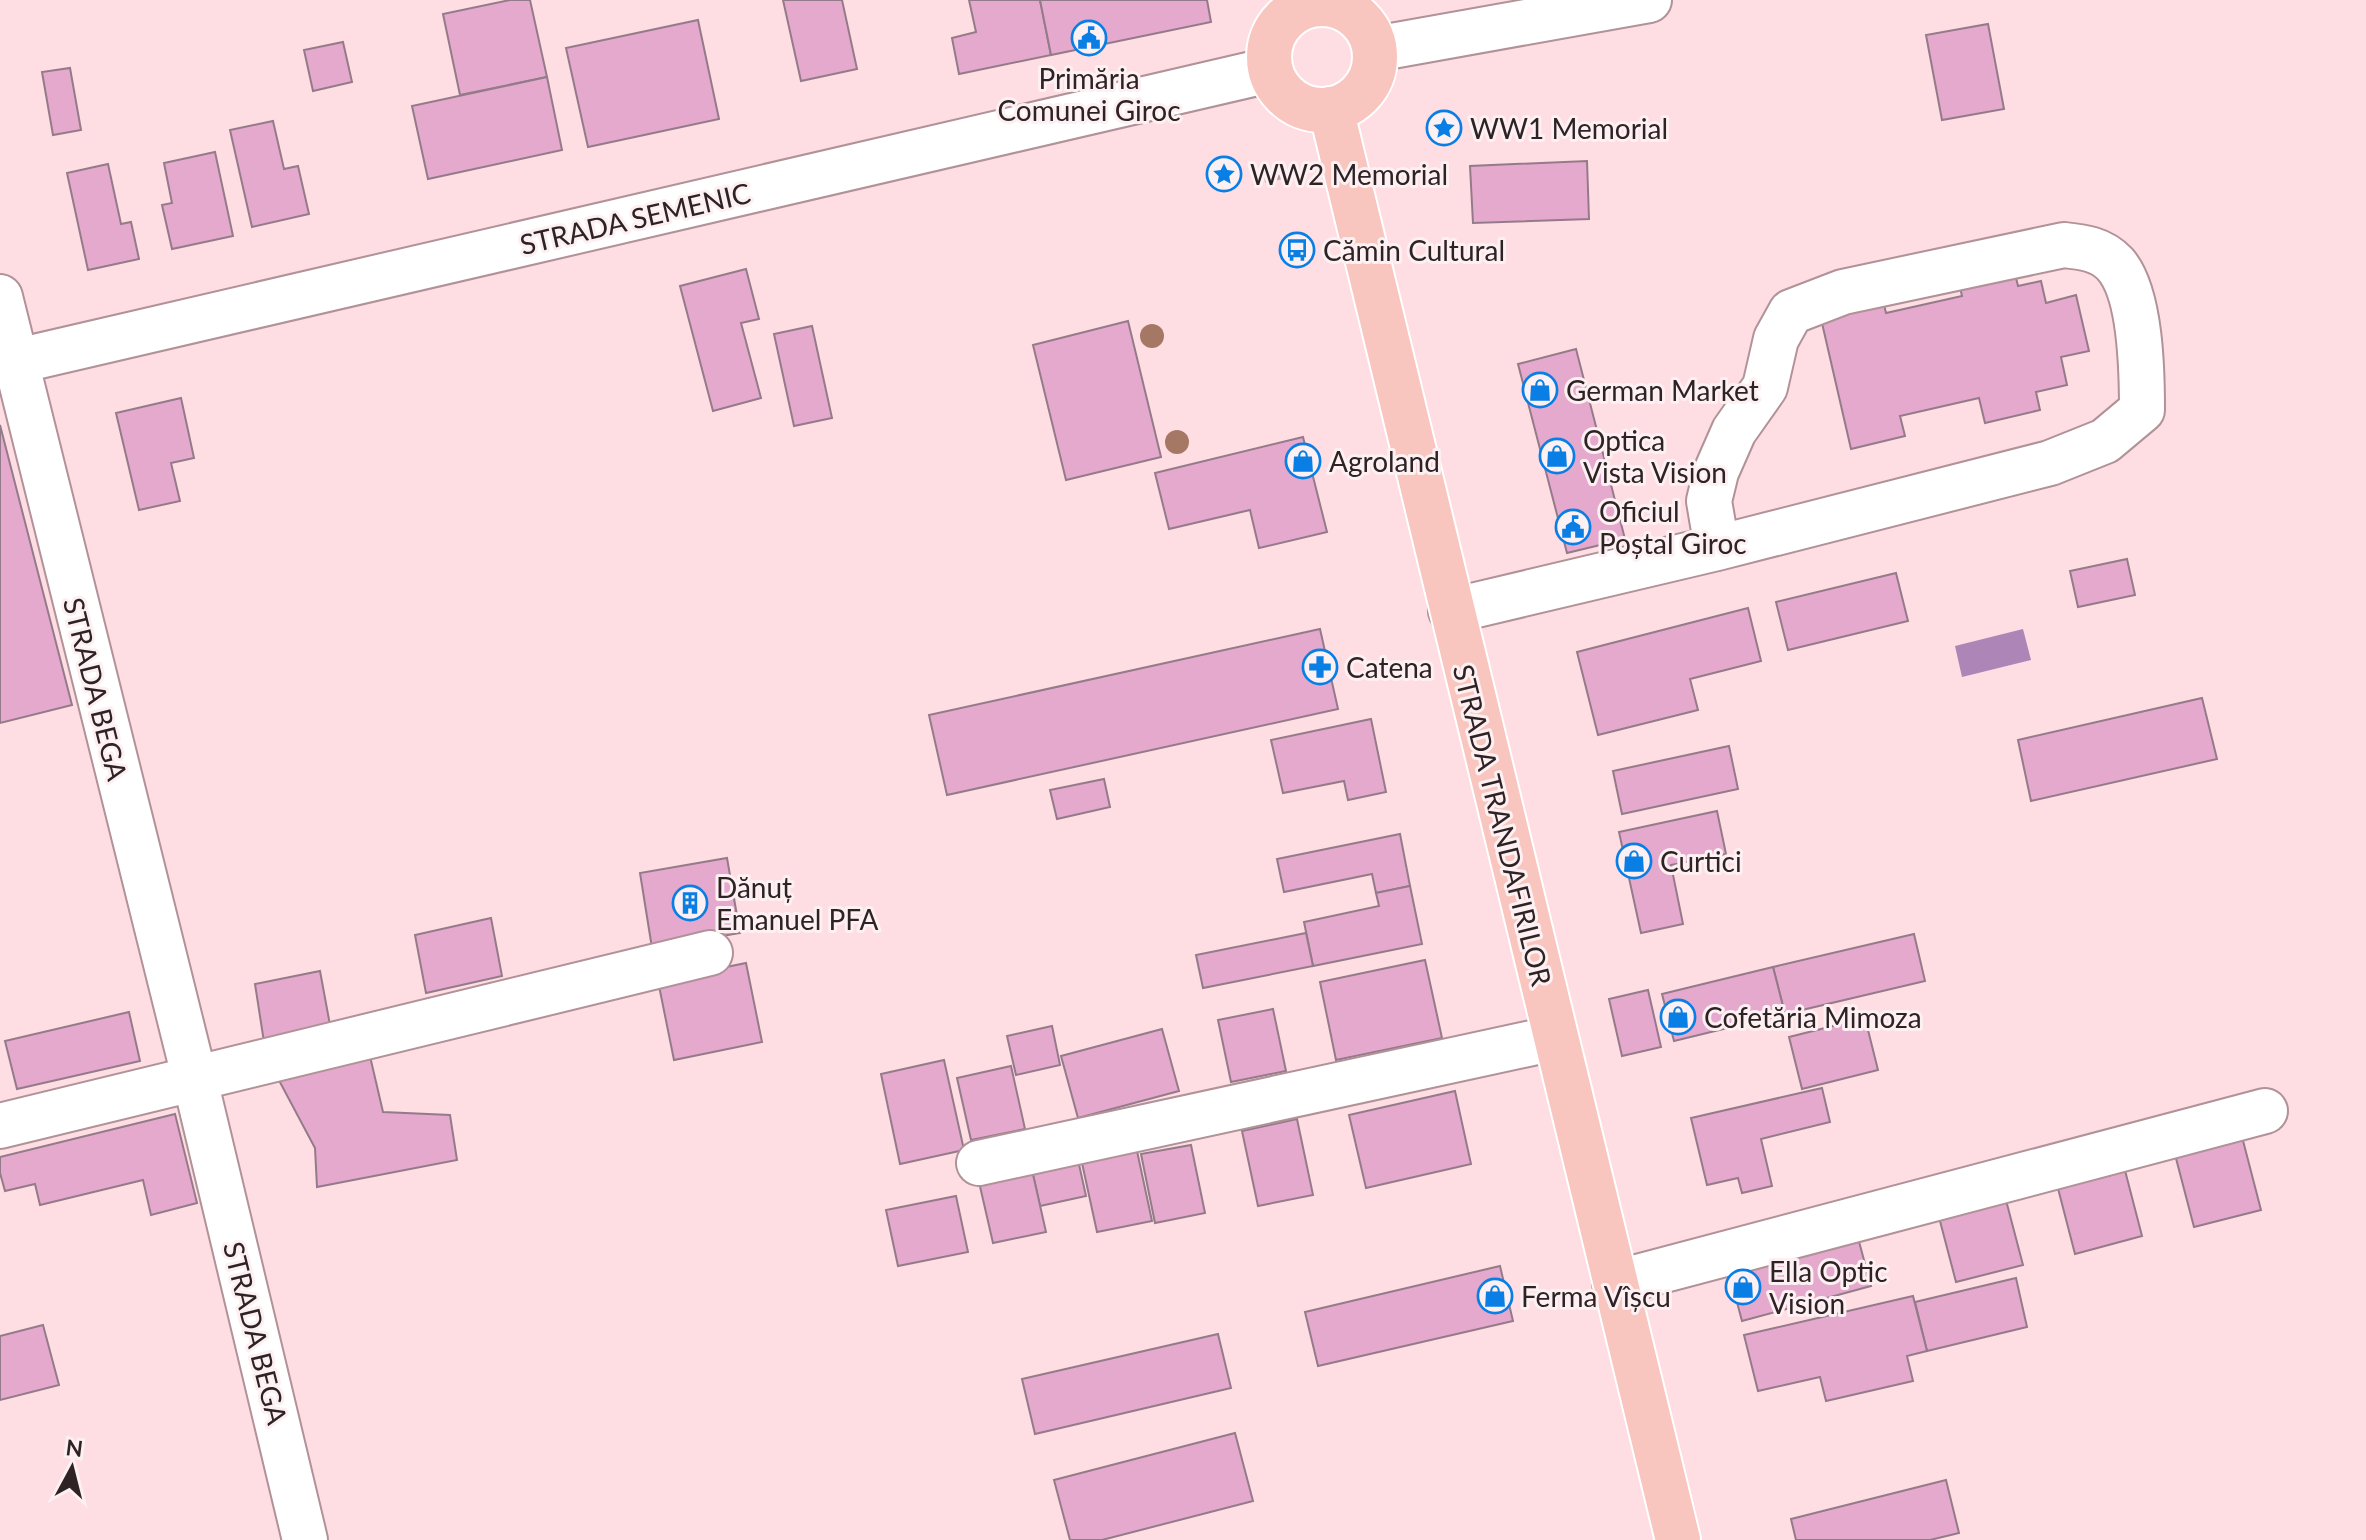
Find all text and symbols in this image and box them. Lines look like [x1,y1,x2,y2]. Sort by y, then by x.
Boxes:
public building icon: Primăria Comunei Giroc [1070,19,1108,57]
place label: Primăria Comunei Giroc [997,61,1181,127]
place icon: WW1 Memorial [1425,109,1463,147]
place label: WW1 Memorial [1470,111,1668,145]
place icon: WW2 Memorial [1205,155,1243,193]
place label: WW2 Memorial [1250,157,1448,191]
street label: STRADA SEMENIC [516,175,754,261]
bus stop icon: Cămin Cultural [1278,231,1316,269]
place label: Cămin Cultural [1323,233,1505,267]
shop icon: German Market [1521,371,1559,409]
place label: German Market [1566,373,1759,407]
place label: Optica Vista Vision [1583,423,1727,489]
shop icon: Optica Vista Vision [1538,437,1576,475]
shop icon: Agroland [1284,442,1322,480]
place label: Agroland [1329,444,1440,478]
place label: Oficiul Poștal Giroc [1599,494,1747,560]
public building icon: Oficiul Poștal Giroc [1554,508,1592,546]
street label: STRADA BEGA [57,594,135,784]
pharmacy icon: Catena [1301,648,1339,686]
place label: Catena [1346,650,1433,684]
street label: STRADA TRANDAFIRILOR [1447,661,1560,990]
shop icon: Curtici [1615,842,1653,880]
place label: Curtici [1660,844,1742,878]
place label: Dănuț Emanuel PFA [716,870,879,936]
building icon: Dănuț Emanuel PFA [671,884,709,922]
shop icon: Cofetăria Mimoza [1659,998,1697,1036]
place label: Cofetăria Mimoza [1704,1000,1922,1034]
street label: STRADA BEGA [217,1238,295,1428]
place label: Ella Optic Vision [1769,1254,1888,1320]
shop icon: Ella Optic Vision [1724,1268,1762,1306]
shop icon: Ferma Vîșcu [1476,1277,1514,1315]
place label: Ferma Vîșcu [1521,1279,1671,1313]
north arrow [32,1428,112,1508]
text: N [64,1433,85,1462]

